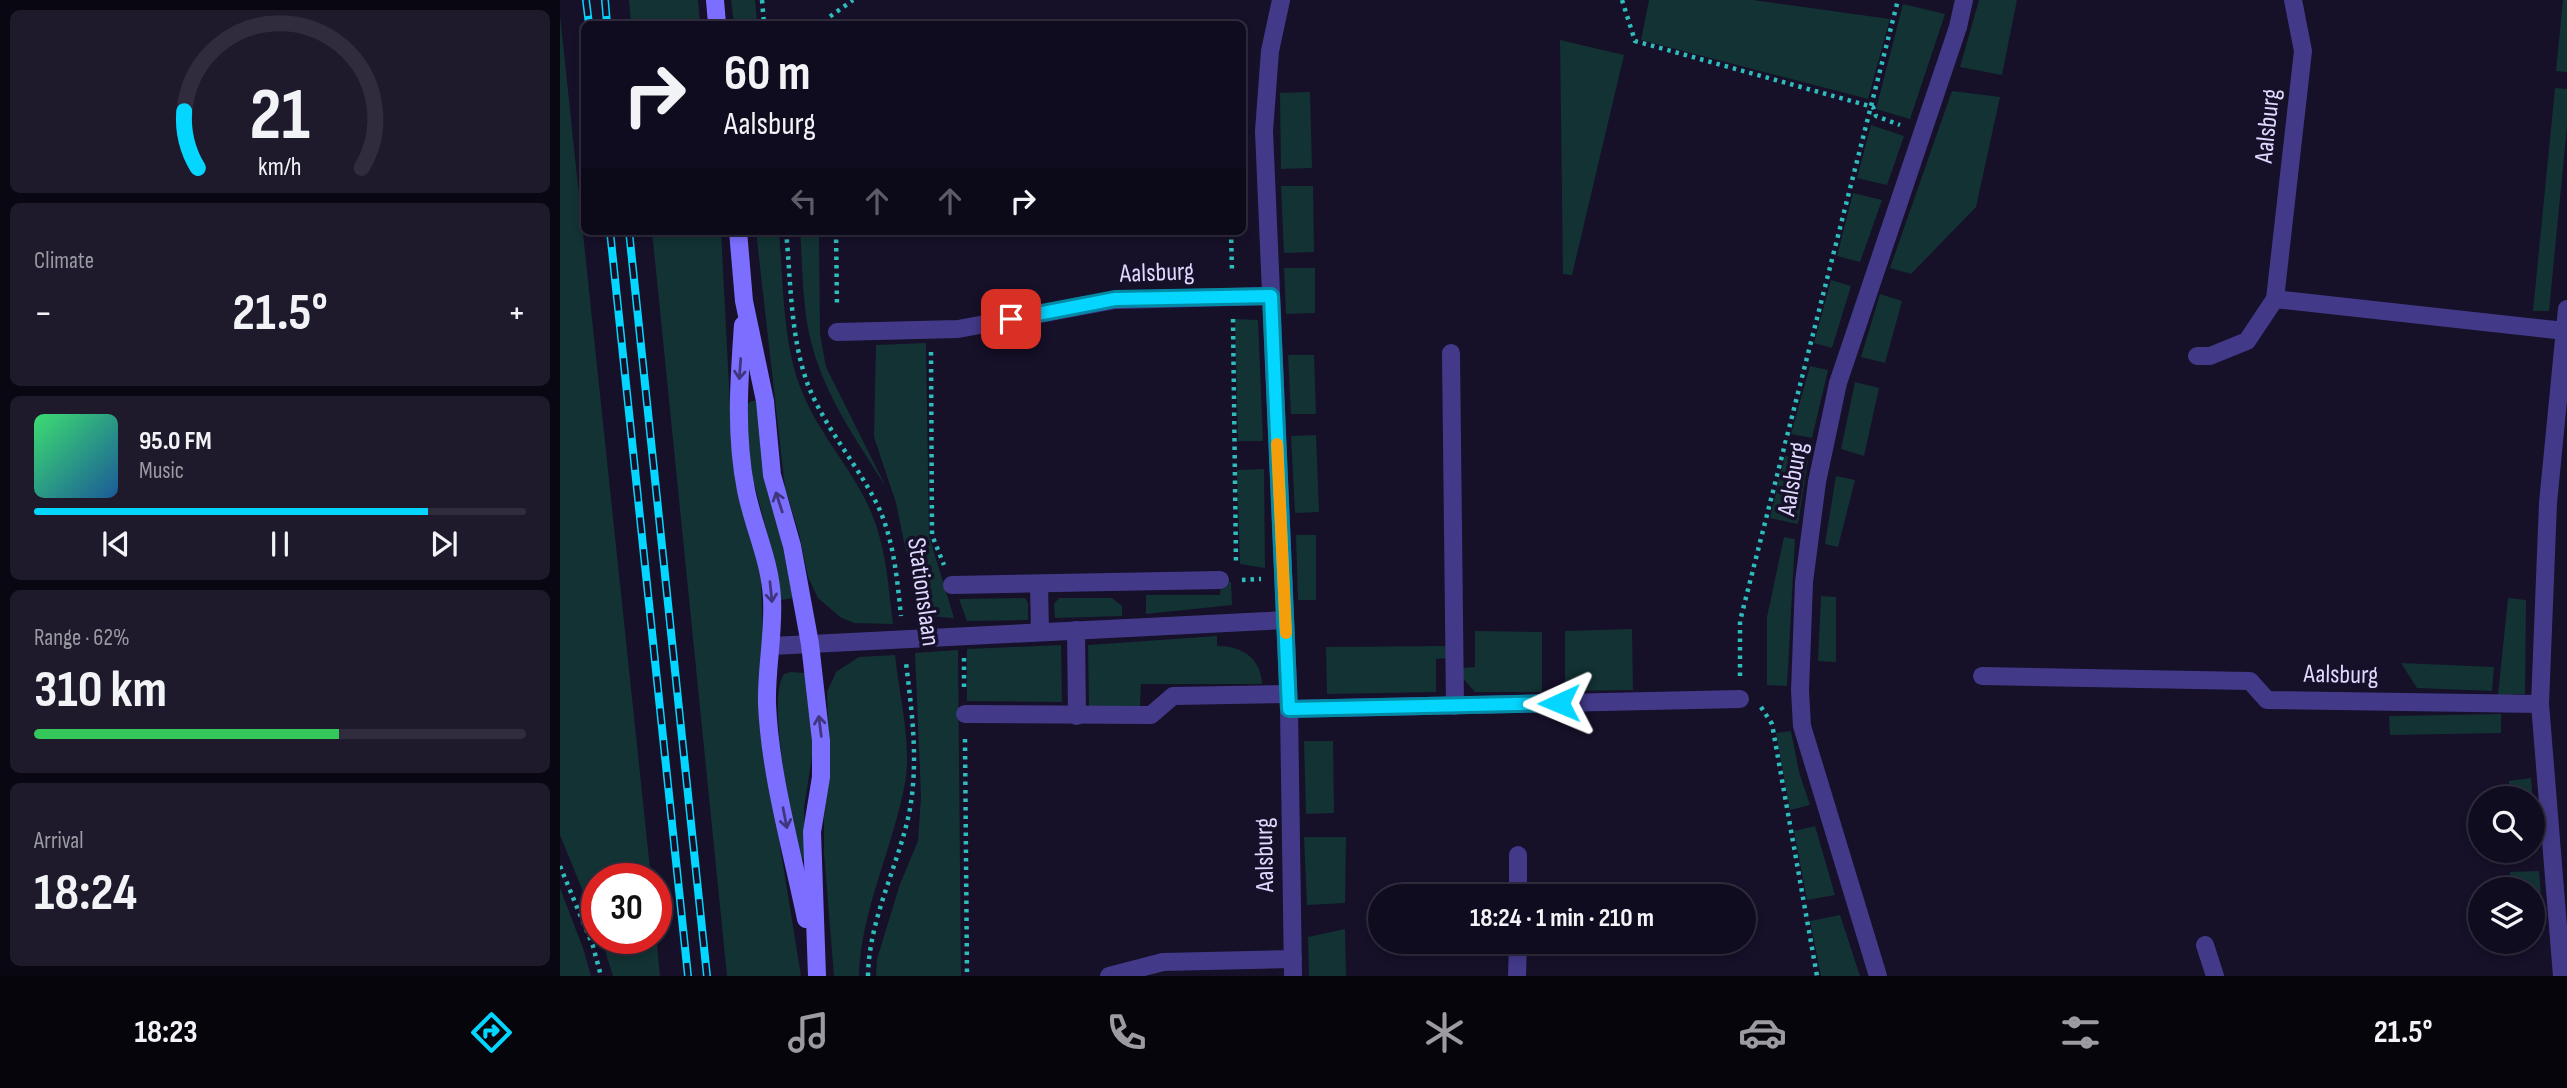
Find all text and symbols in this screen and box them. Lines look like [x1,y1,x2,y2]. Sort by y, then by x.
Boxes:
text: 60 m [724,45,811,104]
icon: right [609,49,700,140]
text: 21 [250,72,310,160]
street label: Aalsburg [2249,87,2287,166]
text: Aalsburg [724,105,816,144]
text: km/h [258,151,302,182]
icon: left [785,182,823,220]
icon: ahead [858,182,896,220]
icon: ahead [931,182,969,220]
icon: right [1004,182,1042,220]
text: Climate [34,247,94,275]
street label: Aalsburg [1118,256,1195,290]
text: 21.5° [232,282,328,345]
pin [981,289,1041,349]
text: − [34,291,53,336]
text: + [507,291,526,336]
icon: arrive [992,300,1030,338]
one-way arrow [733,357,746,380]
text: 95.0 FM [139,426,212,457]
street label: Aalsburg [1771,440,1815,519]
text: Music [139,457,184,485]
one-way arrow [772,492,784,514]
icon: previous [97,525,135,563]
icon: pause [261,525,299,563]
icon: next [425,525,463,563]
street label: Stationslaan [900,536,946,648]
one-way arrow [764,580,777,603]
text: Range · 62% [34,624,130,652]
text: 310 km [34,659,167,722]
street label: Aalsburg [2302,659,2379,691]
position arrow [1522,666,1596,740]
one-way arrow [813,715,826,738]
map controls [2468,786,2545,954]
button: search [2468,786,2545,863]
one-way arrow [779,806,792,829]
street label: Aalsburg [1249,817,1281,894]
text: Arrival [34,827,83,855]
text: 18:24 [34,862,137,925]
speed limit sign: 30 [581,863,672,954]
button: layers [2468,877,2545,954]
text: 18:24 · 1 min · 210 m [1470,903,1654,934]
icon: directions [467,1008,516,1057]
icon: music [784,1008,833,1057]
icon: phone [1102,1008,1151,1057]
icon: climate [1420,1008,1469,1057]
icon: car [1738,1008,1787,1057]
icon: filters [2056,1008,2105,1057]
text: 18:23 [134,1013,198,1052]
text: 21.5° [2374,1013,2432,1052]

